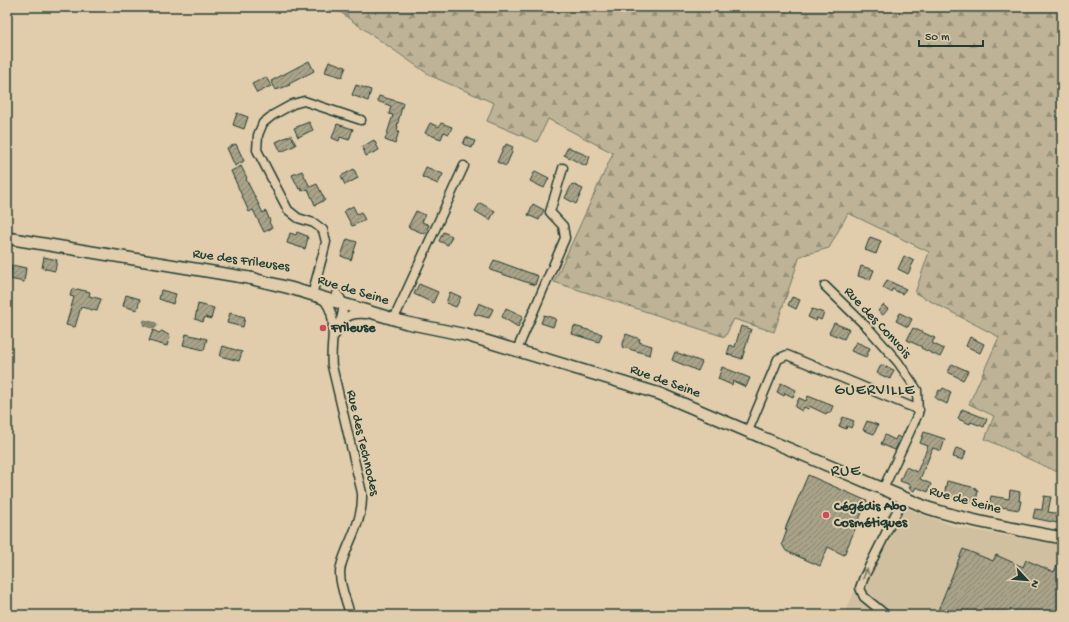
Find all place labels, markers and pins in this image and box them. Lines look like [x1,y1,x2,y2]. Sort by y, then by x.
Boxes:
place label: Frileuse [330,320,376,337]
marker: Frileuse [318,323,328,333]
place label: Cégédis Abo Cosmétiques [833,499,908,532]
marker: Cégédis Abo Cosmétiques [821,510,831,520]

